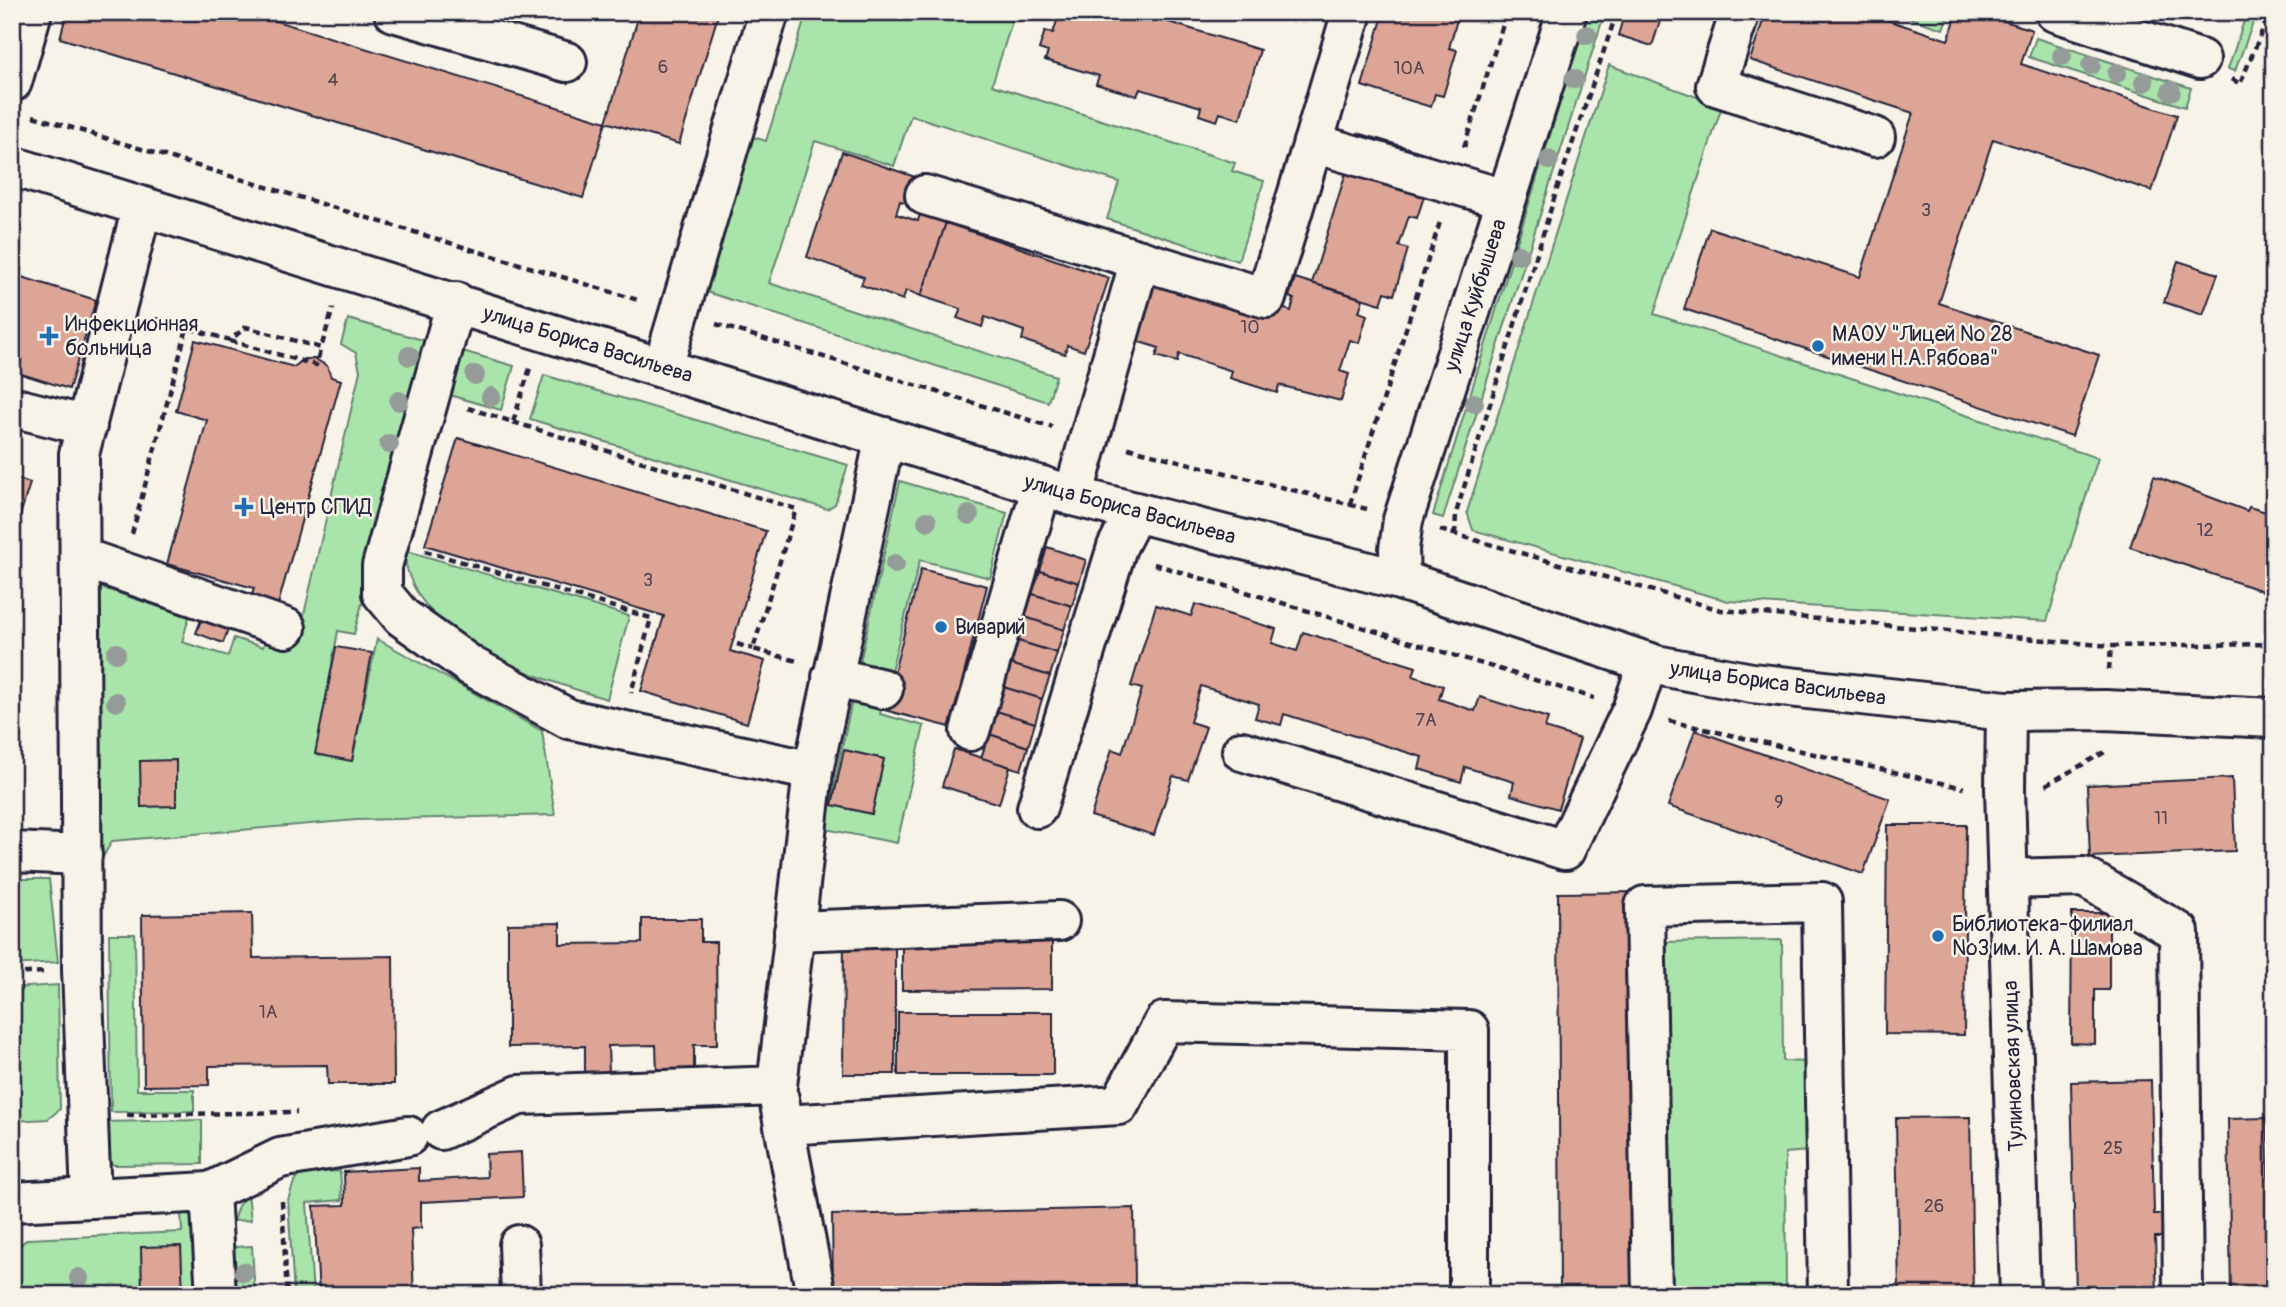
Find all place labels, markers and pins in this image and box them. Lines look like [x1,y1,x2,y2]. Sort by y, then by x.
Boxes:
place label: Инфекционная больница [65,311,198,362]
place label: МАОУ "Лицей № 28 имени Н.А.Рябова" [1832,321,2012,372]
marker: Инфекционная больница [39,326,59,346]
marker: МАОУ "Лицей № 28 имени Н.А.Рябова" [1810,338,1826,354]
place label: Центр СПИД [260,494,372,521]
marker: Центр СПИД [234,497,254,517]
place label: Виварий [955,614,1026,641]
marker: Виварий [933,619,949,635]
place label: Библиотека-филиал №3 им. И. А. Шамова [1952,911,2143,962]
marker: Библиотека-филиал №3 им. И. А. Шамова [1930,928,1946,944]

